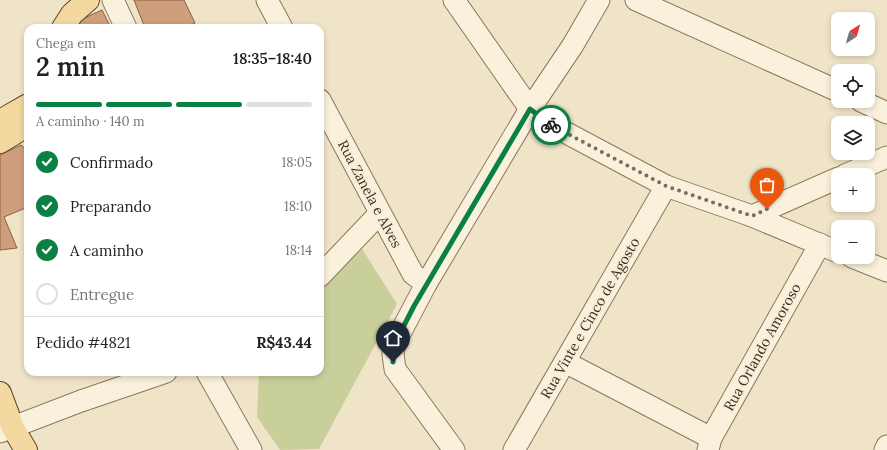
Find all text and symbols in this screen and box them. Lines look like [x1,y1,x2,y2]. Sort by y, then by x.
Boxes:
north arrow [831,12,875,56]
map controls [831,12,875,264]
text: Chega em [36,35,96,52]
text: 18:35–18:40 [233,49,312,68]
text: 2 min [36,50,105,83]
button: locate [831,64,875,108]
courier [531,105,571,145]
text: A caminho · 140 m [36,113,145,130]
icon: bike [540,114,562,136]
button: layers [831,116,875,160]
street label: Rua Zanela e Alves [334,137,406,251]
icon: check [36,151,58,173]
text: Confirmado [70,153,153,172]
text: 18:05 [282,154,312,171]
pin [750,168,784,209]
button: + [831,168,875,212]
icon: bag [756,174,778,196]
icon: check [36,195,58,217]
text: Preparando [70,197,151,216]
text: 18:10 [284,198,312,215]
button: − [831,220,875,264]
street label: Rua Vinte e Cinco de Agosto [536,234,644,402]
icon: check [36,239,58,261]
text: A caminho [70,241,144,260]
text: 18:14 [285,242,312,259]
street label: Rua Orlando Amoroso [719,280,805,414]
text: Entregue [70,285,134,304]
pin [376,321,410,362]
icon: home [382,327,404,349]
text: Pedido #4821 [36,333,130,352]
text: R$43.44 [256,333,312,352]

